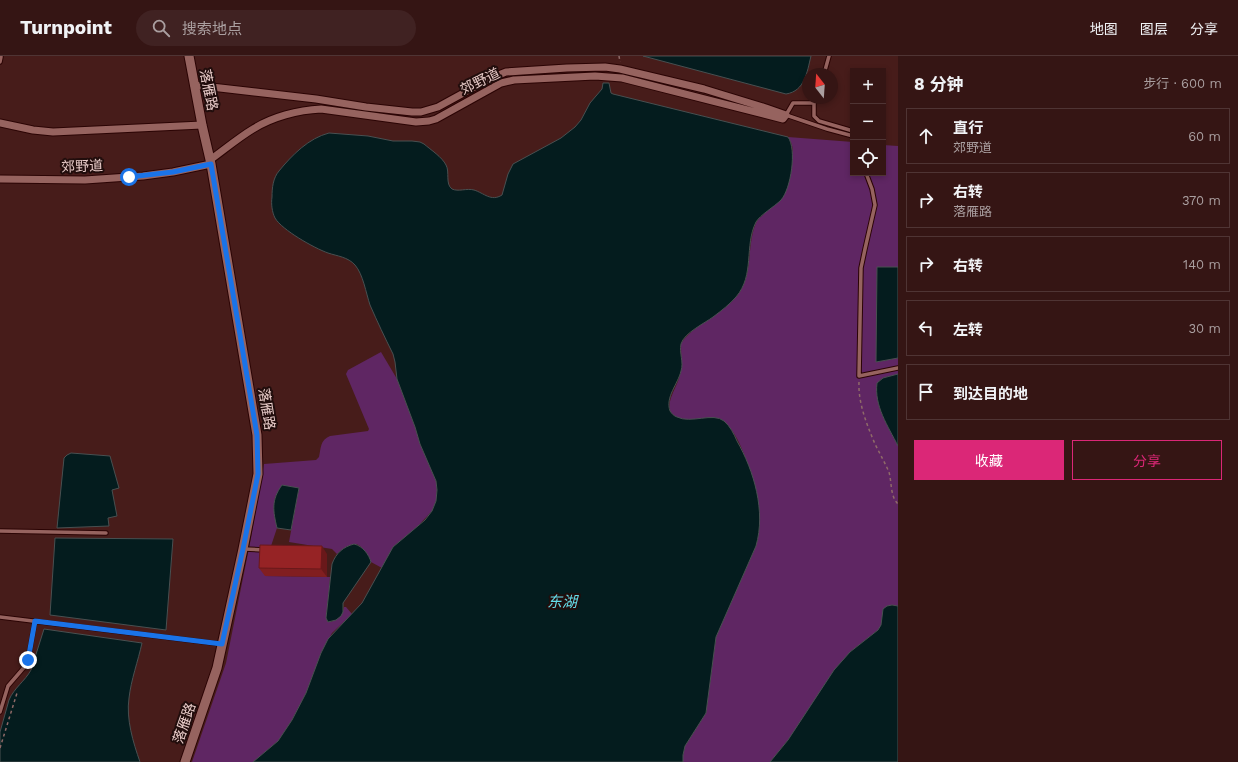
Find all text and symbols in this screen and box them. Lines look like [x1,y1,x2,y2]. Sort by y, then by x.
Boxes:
search box [136,10,416,46]
text: Turnpoint [20,16,112,39]
icon: search [150,17,172,39]
text: 搜索地点 [182,20,242,38]
text: 地图 [1090,21,1118,37]
text: 图层 [1140,21,1168,37]
text: 分享 [1190,21,1218,37]
street label: 郊野道 [458,65,502,97]
street label: 落雁路 [197,68,221,112]
north arrow [802,68,838,104]
map controls [850,68,886,176]
button: + [850,68,886,104]
text: 8 分钟 [914,74,964,94]
text: 步行 · 600 m [1143,76,1222,91]
button: − [850,104,886,140]
text: 直行 [953,119,983,137]
icon: ahead [915,125,937,147]
text: 60 m [1188,129,1221,144]
button: locate [850,140,886,176]
text: 郊野道 [953,140,992,155]
street label: 郊野道 [61,157,103,175]
route start [120,168,138,186]
text: 右转 [953,183,983,201]
icon: right [915,189,937,211]
text: 370 m [1182,193,1221,208]
text: 落雁路 [953,204,992,219]
icon: right [915,253,937,275]
text: 右转 [953,257,983,275]
text: 140 m [1183,257,1221,272]
icon: left [915,317,937,339]
text: 左转 [953,321,983,339]
text: 30 m [1189,321,1221,336]
icon: arrive [915,381,937,403]
text: 到达目的地 [953,385,1028,403]
street label: 落雁路 [256,387,278,431]
button: 收藏 [914,440,1064,480]
button: 分享 [1072,440,1222,480]
water label: 东湖 [547,593,579,611]
route end [19,651,37,669]
street label: 落雁路 [170,701,198,745]

